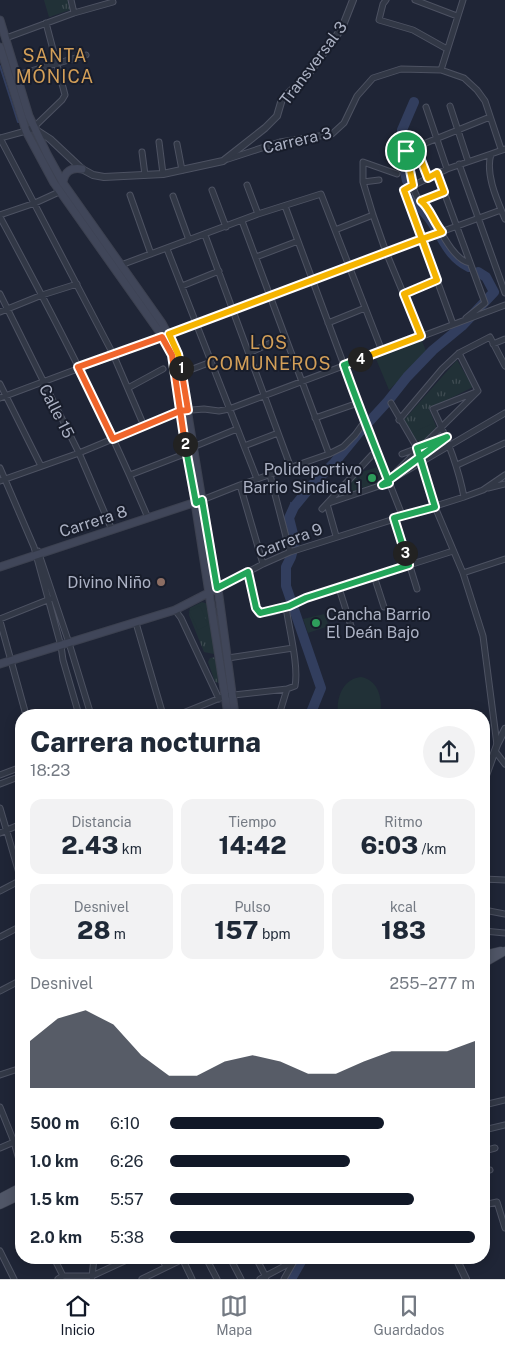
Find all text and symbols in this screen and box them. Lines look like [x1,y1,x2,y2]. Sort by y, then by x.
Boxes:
street label: Transversal 3 [276,18,351,109]
district label: SANTA MÓNICA [16,45,94,87]
street label: Carrera 3 [261,123,333,158]
pin [385,130,427,172]
icon: arrive [392,137,420,165]
district label: LOS COMUNEROS [206,332,332,374]
pin: 4 [348,346,372,372]
text: 4 [356,351,365,367]
pin: 1 [168,356,194,380]
text: 1 [179,360,185,376]
street label: Calle 15 [35,381,78,442]
pin: 2 [172,432,198,456]
text: 2 [181,436,190,452]
place label: Polideportivo Barrio Sindical 1 [243,460,362,497]
marker: Polideportivo Barrio Sindical 1 [366,472,378,484]
street label: Carrera 8 [57,502,130,541]
street label: Carrera 9 [253,519,325,562]
pin: 3 [392,540,418,566]
text: 3 [401,545,410,561]
place label: Divino Niño [67,573,151,592]
marker: Divino Niño [155,576,167,588]
place label: Cancha Barrio El Deán Bajo [326,605,431,642]
marker: Cancha Barrio El Deán Bajo [310,617,322,629]
text: Carrera nocturna [30,725,261,758]
button: share [423,726,475,778]
text: 18:23 [30,761,70,780]
text: Distancia [71,814,132,830]
text: Tiempo [228,814,277,830]
text: Ritmo [384,814,423,830]
text: 2.43 [61,830,118,860]
text: 14:42 [219,830,286,860]
text: 6:03 [361,830,418,860]
text: km [118,841,142,857]
text: /km [418,841,446,857]
text: Desnivel [74,899,129,915]
text: Pulso [234,899,271,915]
text: kcal [390,899,417,915]
text: 28 [77,915,110,945]
text: 157 [214,915,258,945]
text: 183 [381,915,426,945]
text: m [110,926,126,942]
text: bpm [258,926,291,942]
text: Desnivel [30,974,93,993]
text: 255–277 m [389,974,475,993]
text: 500 m [30,1114,79,1133]
text: 6:10 [110,1114,140,1133]
text: 1.0 km [30,1152,79,1171]
text: 6:26 [110,1152,143,1171]
text: 1.5 km [30,1190,79,1209]
text: 5:57 [110,1190,144,1209]
text: 2.0 km [30,1228,82,1247]
text: 5:38 [110,1228,144,1247]
tab: Inicio [61,1292,95,1338]
tab: Mapa [216,1292,252,1338]
tab: Guardados [374,1292,444,1338]

